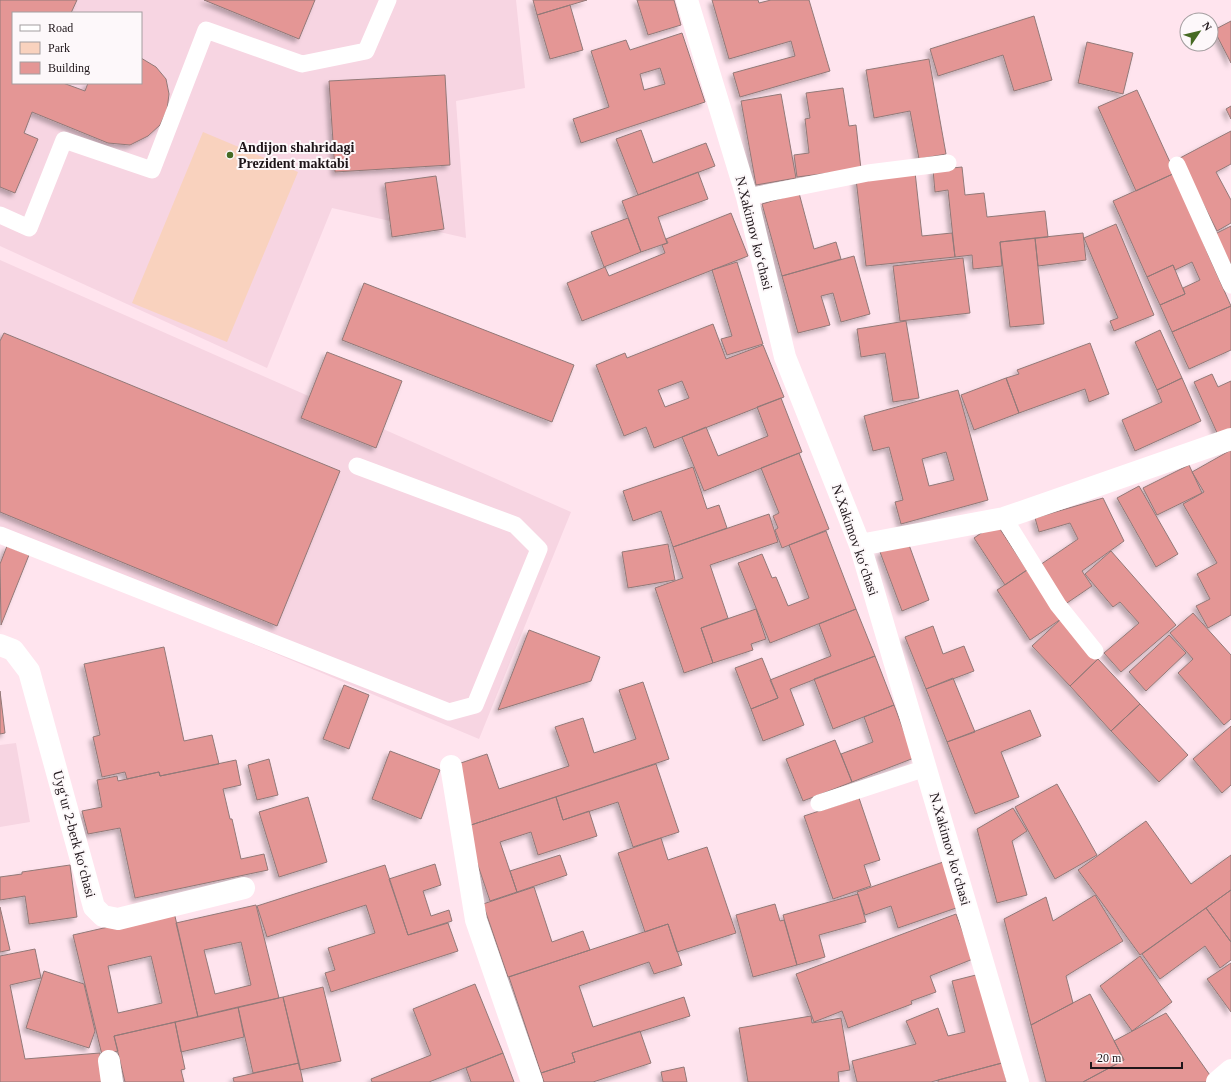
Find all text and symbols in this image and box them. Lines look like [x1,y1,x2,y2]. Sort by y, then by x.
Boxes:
legend [12,12,142,84]
north arrow [1179,12,1219,52]
text: N [1200,20,1214,33]
text: Road [48,21,73,35]
text: Park [48,41,70,55]
text: Building [48,61,90,75]
place label: Andijon shahridagi Prezident maktabi [238,140,354,171]
marker: Andijon shahridagi Prezident maktabi [225,150,235,160]
street label: N.Xakimov koʻchasi [733,175,775,292]
street label: N.Xakimov koʻchasi [829,482,881,598]
street label: Uygʻur 2-berk koʻchasi [50,769,98,900]
street label: N.Xakimov koʻchasi [927,791,973,907]
scale bar [1091,1044,1182,1070]
text: 20 m [1097,1051,1122,1065]

